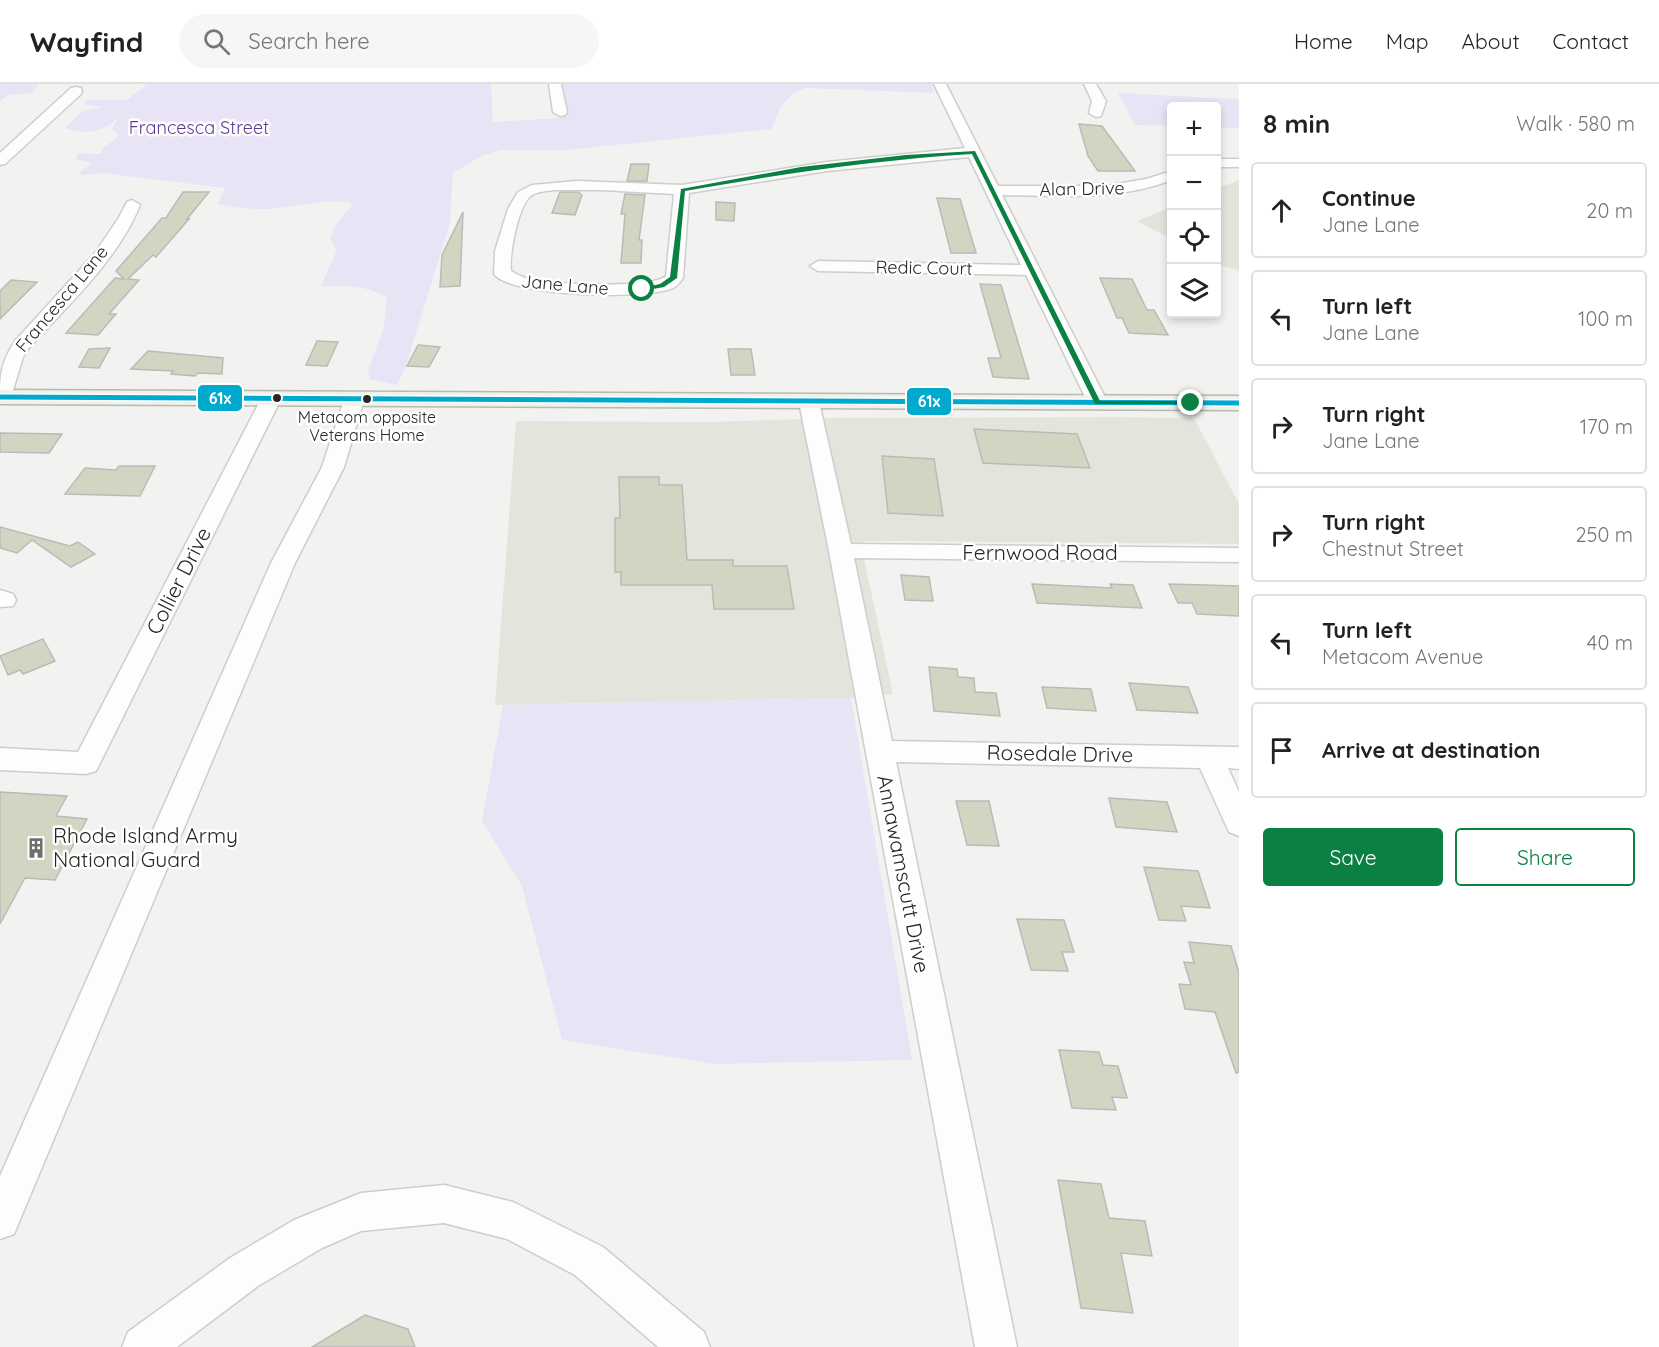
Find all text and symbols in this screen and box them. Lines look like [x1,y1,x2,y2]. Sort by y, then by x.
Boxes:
search box [179,14,599,68]
text: Wayfind [30,24,143,59]
icon: search [200,25,233,58]
text: Search here [248,27,370,55]
text: Home [1294,28,1353,54]
text: Map [1386,28,1429,54]
text: About [1462,28,1520,54]
text: Contact [1553,28,1629,54]
map controls [1167,102,1221,318]
button: + [1167,102,1221,156]
text: 8 min [1263,107,1330,140]
text: Walk · 580 m [1516,111,1635,136]
park label: Francesca Street [129,116,269,139]
button: − [1167,156,1221,210]
street label: Alan Drive [1039,176,1125,201]
text: Continue [1322,184,1416,212]
icon: ahead [1265,194,1298,227]
text: 20 m [1586,198,1633,223]
button: locate [1167,210,1221,264]
text: Jane Lane [1322,212,1420,237]
street label: Francesca Lane [10,241,113,357]
street label: Redic Court [875,255,973,280]
button: layers [1167,264,1221,318]
street label: Jane Lane [520,269,610,300]
route start [628,275,654,301]
text: Turn left [1322,292,1412,320]
icon: left [1265,302,1298,335]
text: 100 m [1578,306,1633,331]
text: Jane Lane [1322,320,1420,345]
line badge: 61x [197,384,243,412]
line badge: 61x [906,387,952,416]
text: 61x [209,388,231,408]
route end [1177,389,1203,415]
text: 61x [918,391,940,411]
unlabelled marker [271,392,283,404]
marker: Metacom opposite Veterans Home [361,393,373,405]
text: Turn right [1322,400,1426,428]
place label: Metacom opposite Veterans Home [298,407,436,445]
icon: right [1265,410,1298,443]
text: 170 m [1580,414,1633,439]
text: Jane Lane [1322,428,1420,453]
text: Turn right [1322,508,1426,536]
icon: right [1265,518,1298,551]
text: 250 m [1575,522,1633,547]
street label: Collier Drive [140,523,216,638]
text: Chestnut Street [1322,536,1464,561]
street label: Fernwood Road [962,539,1118,565]
text: Turn left [1322,616,1412,644]
icon: left [1265,626,1298,659]
text: 40 m [1587,630,1633,655]
text: Metacom Avenue [1322,644,1483,669]
icon: arrive [1265,734,1298,767]
text: Arrive at destination [1322,736,1540,764]
street label: Rosedale Drive [987,739,1134,767]
street label: Annawamscutt Drive [872,772,936,975]
place label: Rhode Island Army National Guard [53,822,238,872]
button: Save [1263,828,1443,886]
button: Share [1455,828,1635,886]
building icon: Rhode Island Army National Guard [24,836,48,860]

